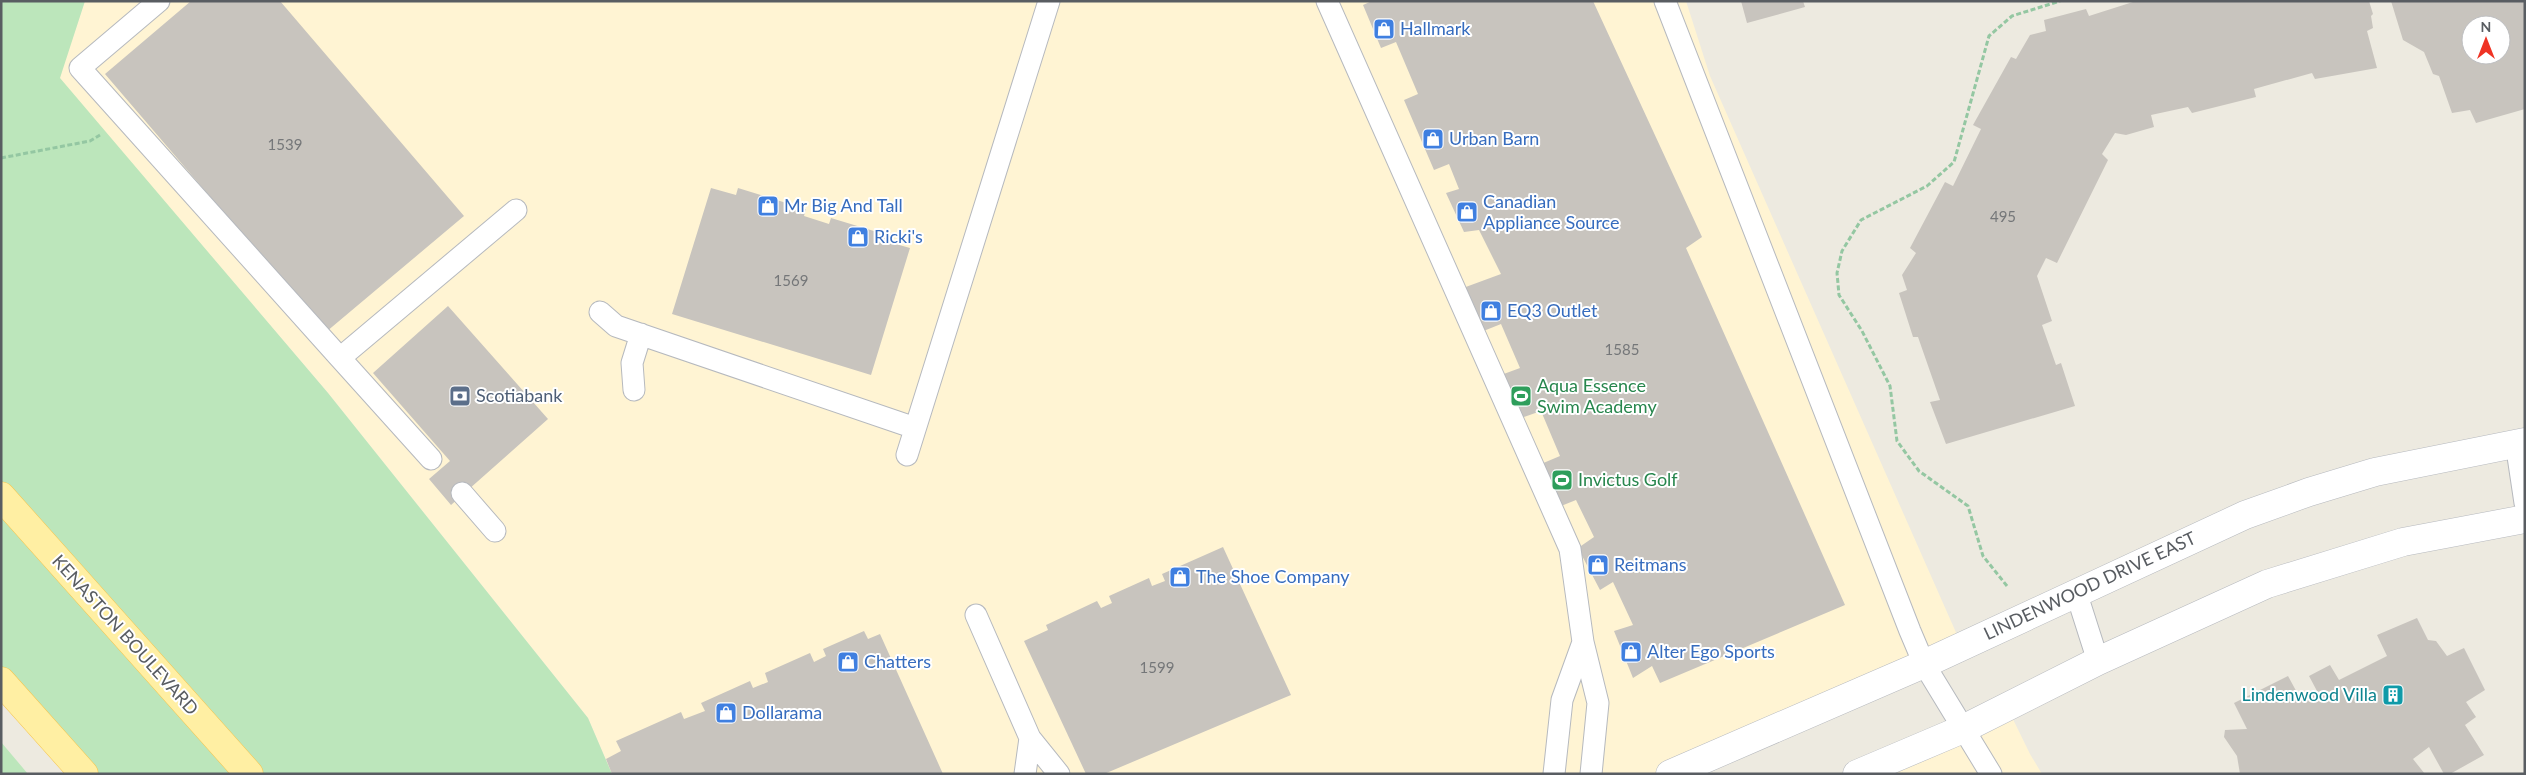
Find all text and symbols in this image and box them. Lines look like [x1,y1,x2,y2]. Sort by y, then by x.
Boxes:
north arrow [2461,15,2511,65]
shop icon: Hallmark [1372,17,1396,41]
place label: Hallmark [1400,17,1471,39]
text: N [2481,18,2491,35]
shop icon: Urban Barn [1421,127,1445,151]
place label: Urban Barn [1449,127,1539,149]
house number: 1539 [268,135,302,153]
place label: Canadian Appliance Source [1483,190,1620,233]
shop icon: Mr Big And Tall [756,194,780,218]
place label: Mr Big And Tall [784,194,903,216]
shop icon: Canadian Appliance Source [1455,200,1479,224]
house number: 495 [1990,207,2016,225]
shop icon: Ricki's [846,225,870,249]
place label: Ricki's [874,225,923,247]
house number: 1569 [774,271,808,289]
shop icon: EQ3 Outlet [1479,299,1503,323]
place label: EQ3 Outlet [1507,299,1598,321]
house number: 1585 [1605,340,1639,358]
place label: Aqua Essence Swim Academy [1537,374,1657,417]
bank icon: Scotiabank [448,384,472,408]
place label: Scotiabank [476,384,563,406]
sports icon: Aqua Essence Swim Academy [1509,384,1533,408]
sports icon: Invictus Golf [1550,468,1574,492]
place label: Invictus Golf [1578,468,1678,490]
street label: LINDENWOOD DRIVE EAST [1980,526,2200,644]
street label: KENASTON BOULEVARD [48,550,204,719]
shop icon: Reitmans [1586,553,1610,577]
place label: Reitmans [1614,553,1687,575]
shop icon: The Shoe Company [1168,565,1192,589]
place label: The Shoe Company [1196,565,1350,587]
shop icon: Alter Ego Sports [1619,640,1643,664]
place label: Alter Ego Sports [1647,640,1775,662]
shop icon: Chatters [836,650,860,674]
place label: Chatters [864,650,931,672]
house number: 1599 [1140,658,1174,676]
place label: Lindenwood Villa [2241,683,2377,705]
building icon: Lindenwood Villa [2381,683,2405,707]
shop icon: Dollarama [714,701,738,725]
place label: Dollarama [742,701,822,723]

